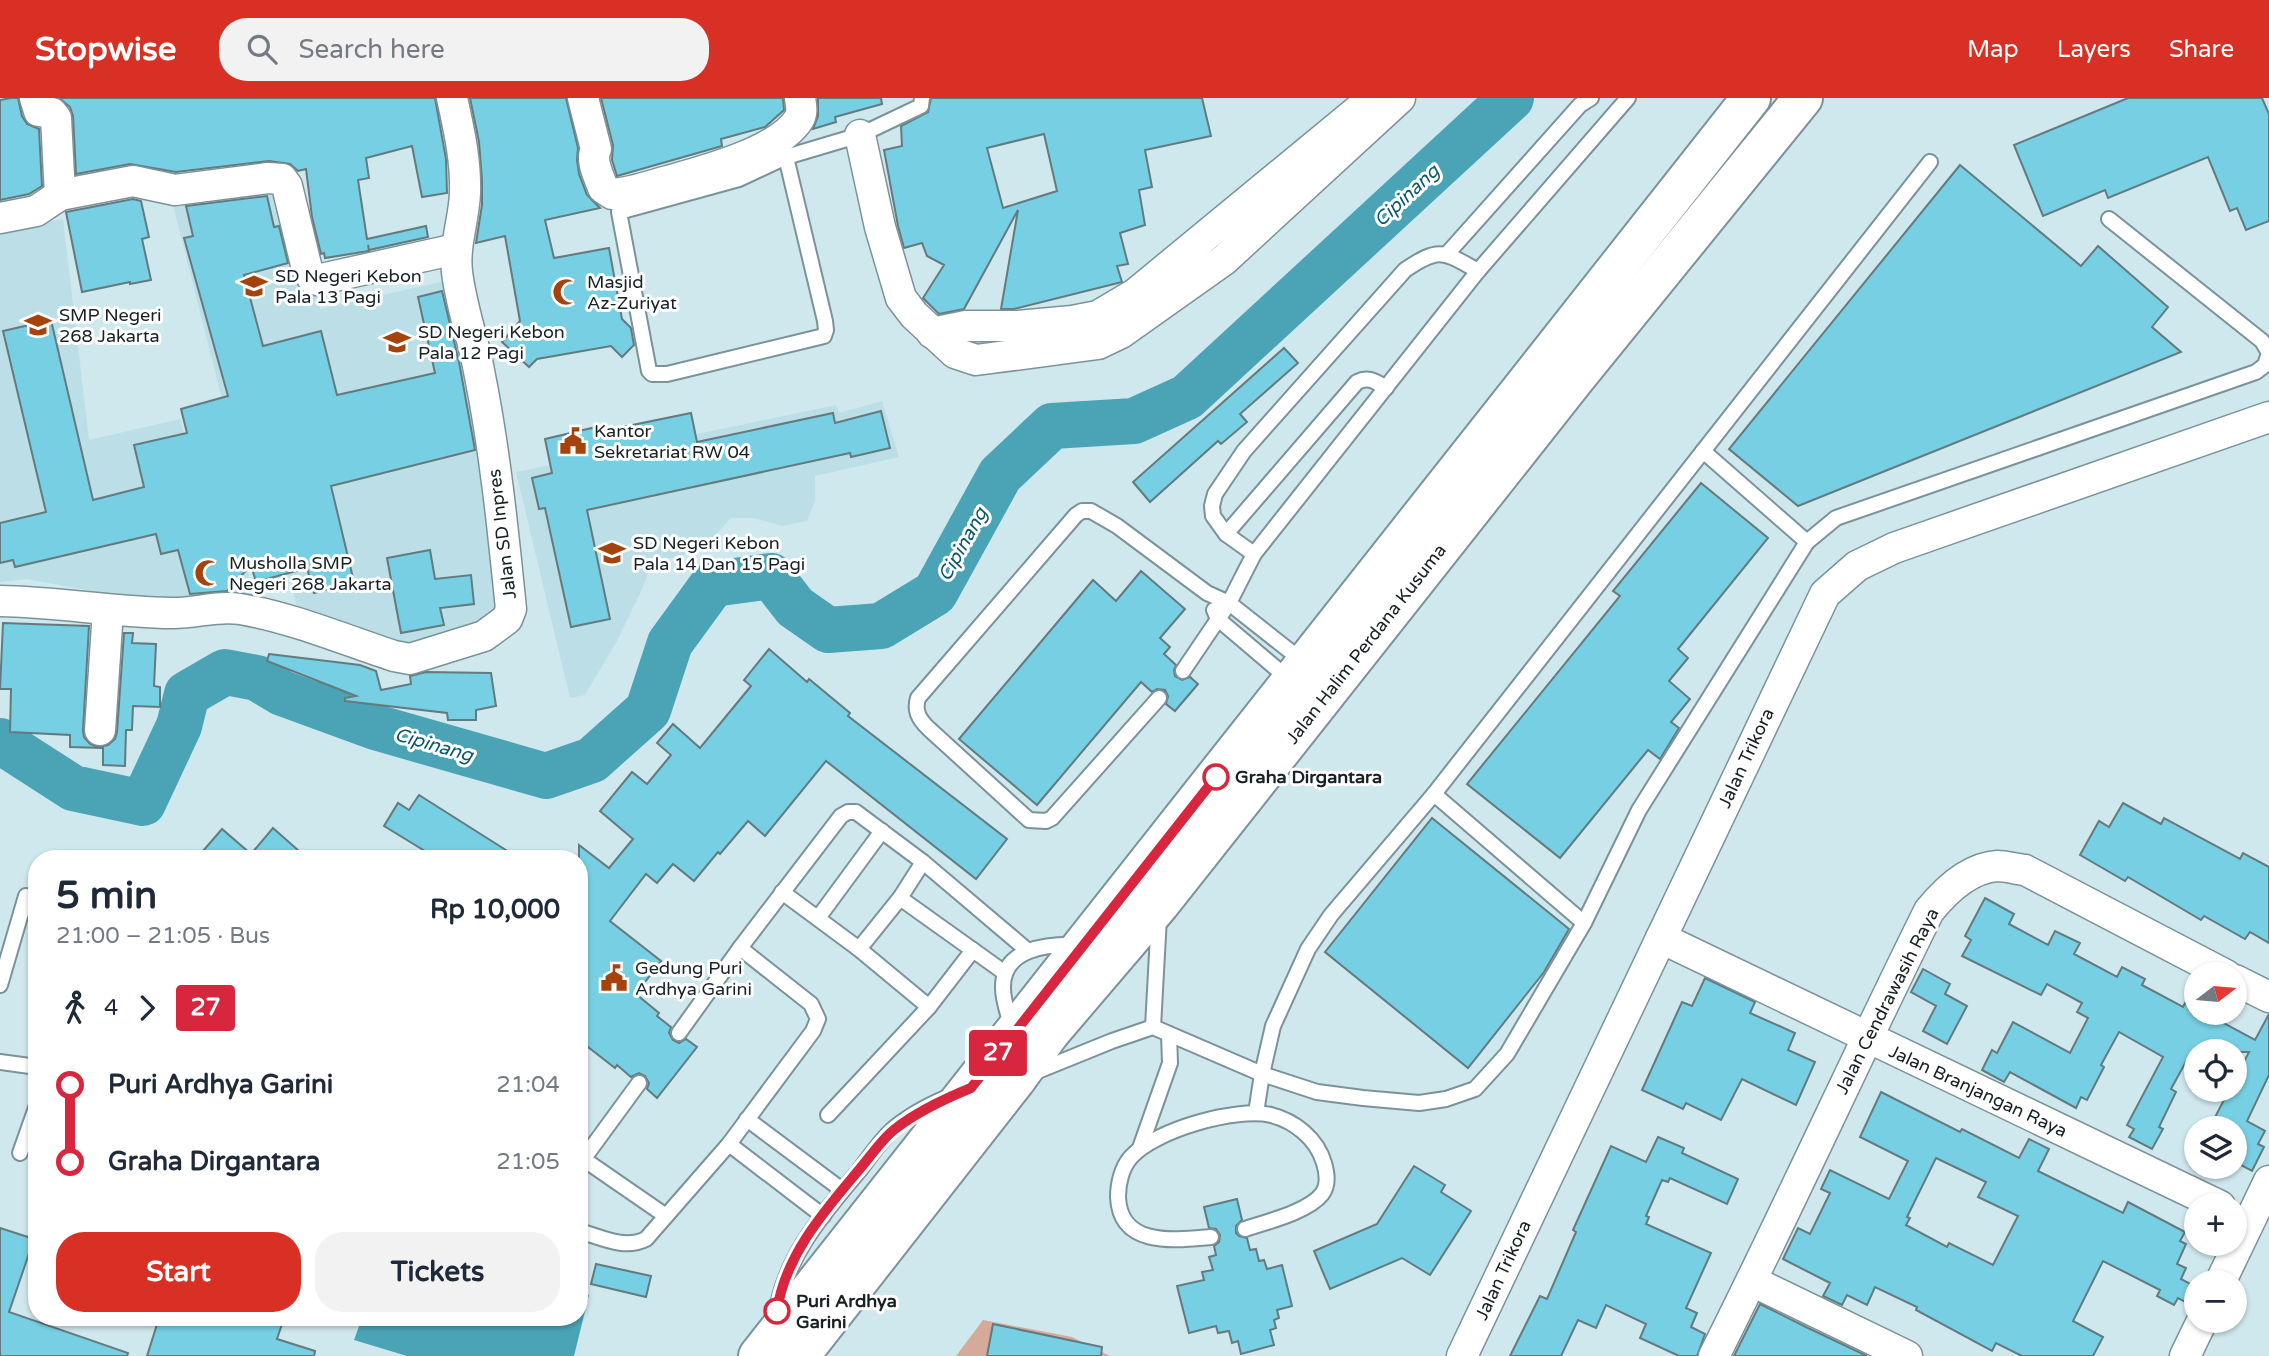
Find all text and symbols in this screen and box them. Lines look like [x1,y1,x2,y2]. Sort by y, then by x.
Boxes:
search box [219,18,709,81]
text: Stopwise [35,30,177,69]
icon: search [243,30,281,68]
text: Search here [299,34,445,65]
text: Map [1967,35,2019,64]
text: Layers [2057,35,2131,64]
text: Share [2169,35,2234,64]
water label: Cipinang [1370,160,1444,231]
place label: SD Negeri Kebon Pala 13 Pagi [275,265,422,308]
school or university icon: SD Negeri Kebon Pala 13 Pagi [239,271,269,301]
place label: Masjid Az-Zuriyat [587,271,677,314]
mosque icon: Masjid Az-Zuriyat [551,277,581,307]
place label: SMP Negeri 268 Jakarta [59,304,162,347]
school or university icon: SMP Negeri 268 Jakarta [23,310,53,340]
place label: SD Negeri Kebon Pala 12 Pagi [418,321,565,364]
school or university icon: SD Negeri Kebon Pala 12 Pagi [382,327,412,357]
place label: Kantor Sekretariat RW 04 [594,420,750,463]
public building icon: Kantor Sekretariat RW 04 [558,426,588,456]
street label: Jalan SD Inpres [483,468,521,600]
water label: Cipinang [934,503,992,585]
place label: SD Negeri Kebon Pala 14 Dan 15 Pagi [633,532,805,575]
school or university icon: SD Negeri Kebon Pala 14 Dan 15 Pagi [597,538,627,568]
street label: Jalan Halim Perdana Kusuma [1281,540,1451,748]
place label: Musholla SMP Negeri 268 Jakarta [229,552,392,595]
mosque icon: Musholla SMP Negeri 268 Jakarta [193,558,223,588]
street label: Jalan Trikora [1713,705,1779,811]
water label: Cipinang [392,723,476,767]
marker: Graha Dirgantara [1203,764,1229,790]
place label: Graha Dirgantara [1235,766,1382,788]
text: 5 min [56,873,157,919]
text: Rp 10,000 [430,894,560,925]
street label: Jalan Cendrawasih Raya [1830,904,1944,1098]
text: 21:00 – 21:05 · Bus [56,922,270,950]
place label: Gedung Puri Ardhya Garini [635,957,752,1000]
north arrow [2184,962,2247,1026]
map controls [2184,962,2247,1333]
public building icon: Gedung Puri Ardhya Garini [599,963,629,993]
icon: walk [56,989,94,1027]
icon: forward [128,989,166,1027]
text: 27 [190,993,221,1022]
text: 4 [104,994,118,1022]
line badge: 27 [967,1030,1030,1076]
text: 27 [983,1038,1013,1067]
button: locate [2184,1039,2247,1102]
street label: Jalan Branjangan Raya [1885,1040,2071,1142]
text: Puri Ardhya Garini [108,1069,333,1100]
text: 21:04 [496,1071,560,1099]
button: layers [2184,1116,2247,1179]
text: Graha Dirgantara [108,1146,320,1177]
text: 21:05 [496,1148,560,1176]
button: + [2184,1193,2247,1256]
street label: Jalan Trikora [1470,1217,1536,1323]
button: Start [56,1232,301,1312]
button: Tickets [315,1232,560,1312]
button: − [2184,1270,2247,1333]
place label: Puri Ardhya Garini [796,1290,897,1333]
marker: Puri Ardhya Garini [764,1298,790,1324]

